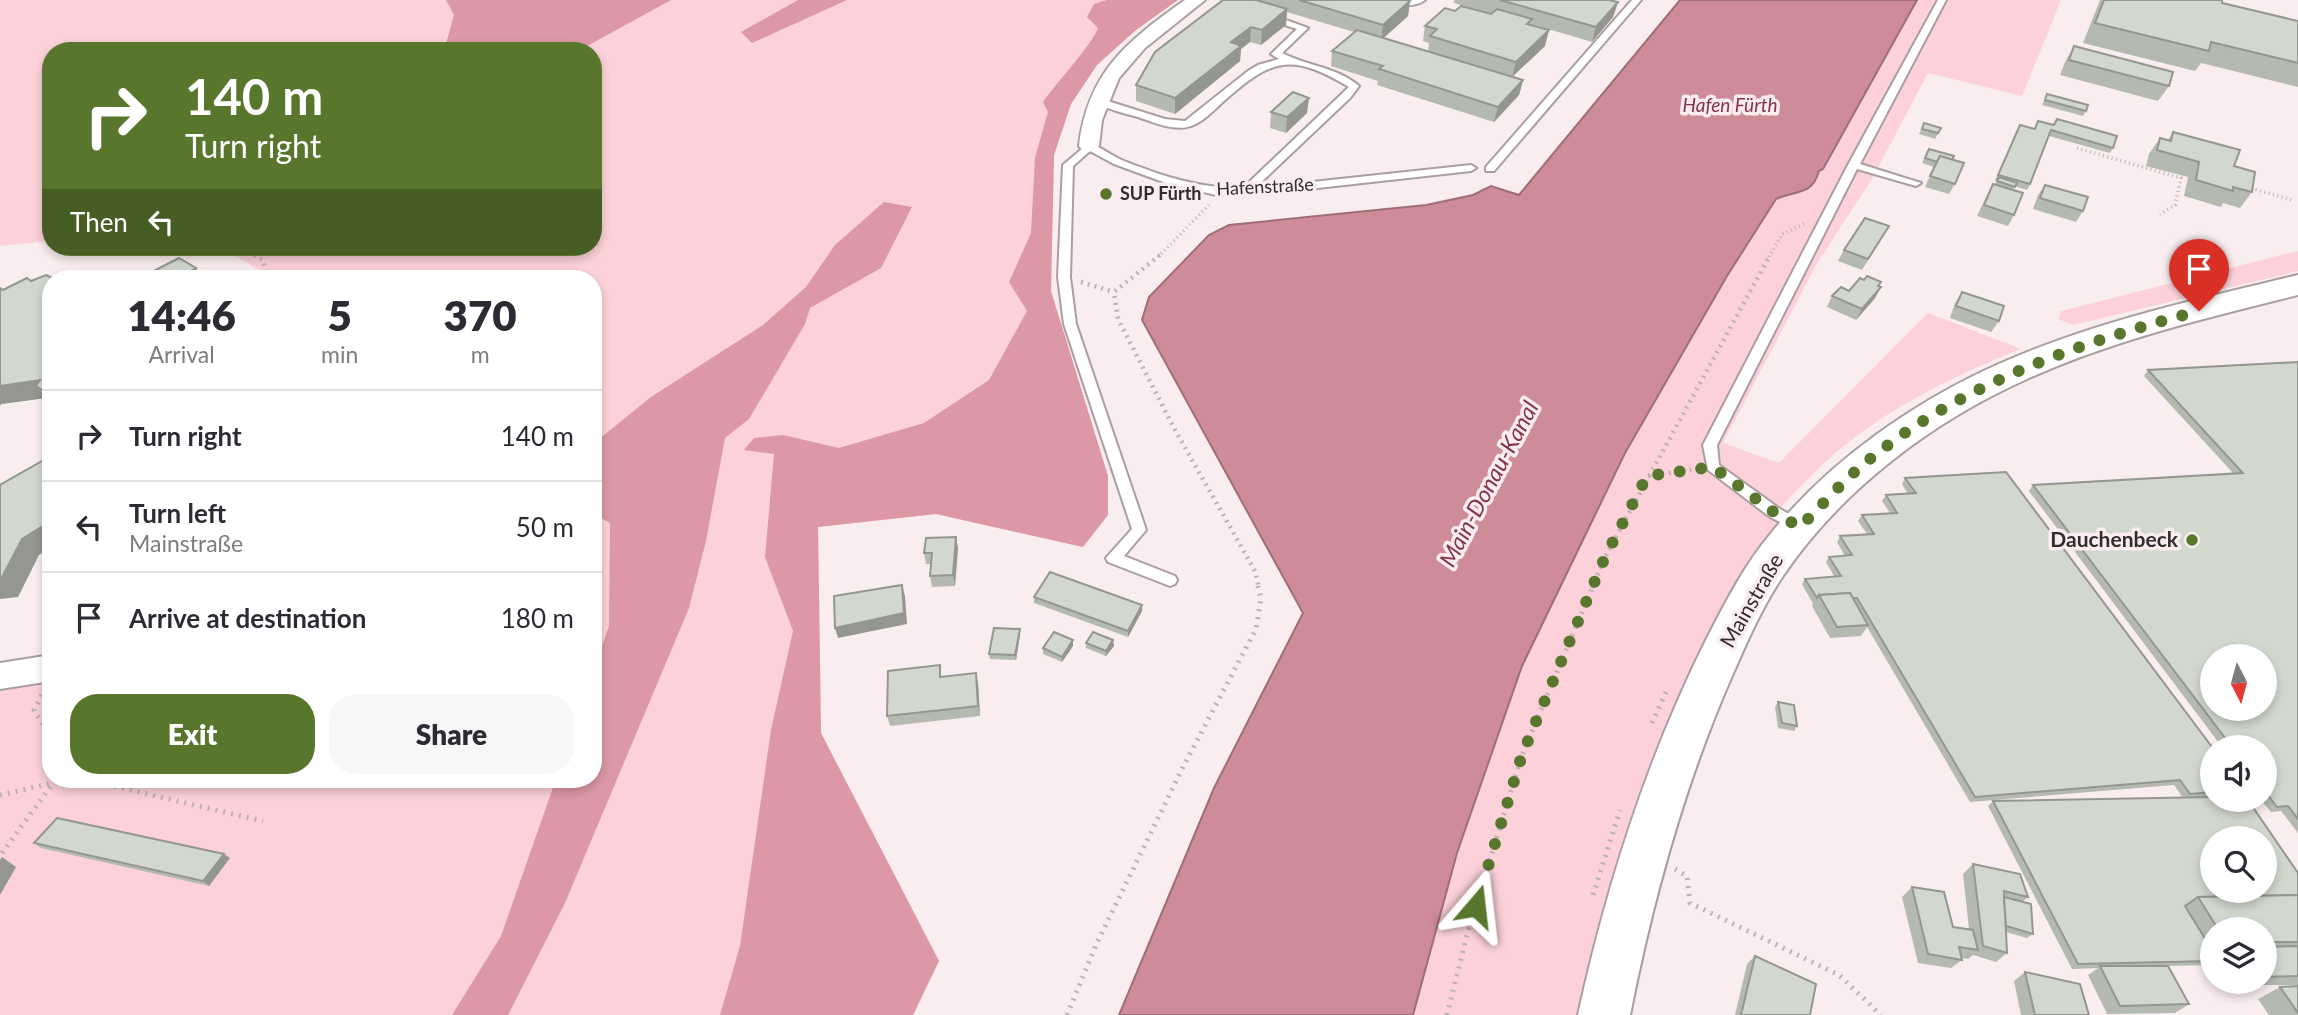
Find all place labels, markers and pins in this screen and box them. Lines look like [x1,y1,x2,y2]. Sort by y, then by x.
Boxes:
place label: SUP Fürth [1120,182,1202,204]
marker: SUP Fürth [1098,186,1114,202]
pin [2169,239,2229,311]
place label: Dauchenbeck [2050,526,2179,551]
marker: Dauchenbeck [2184,532,2200,548]

